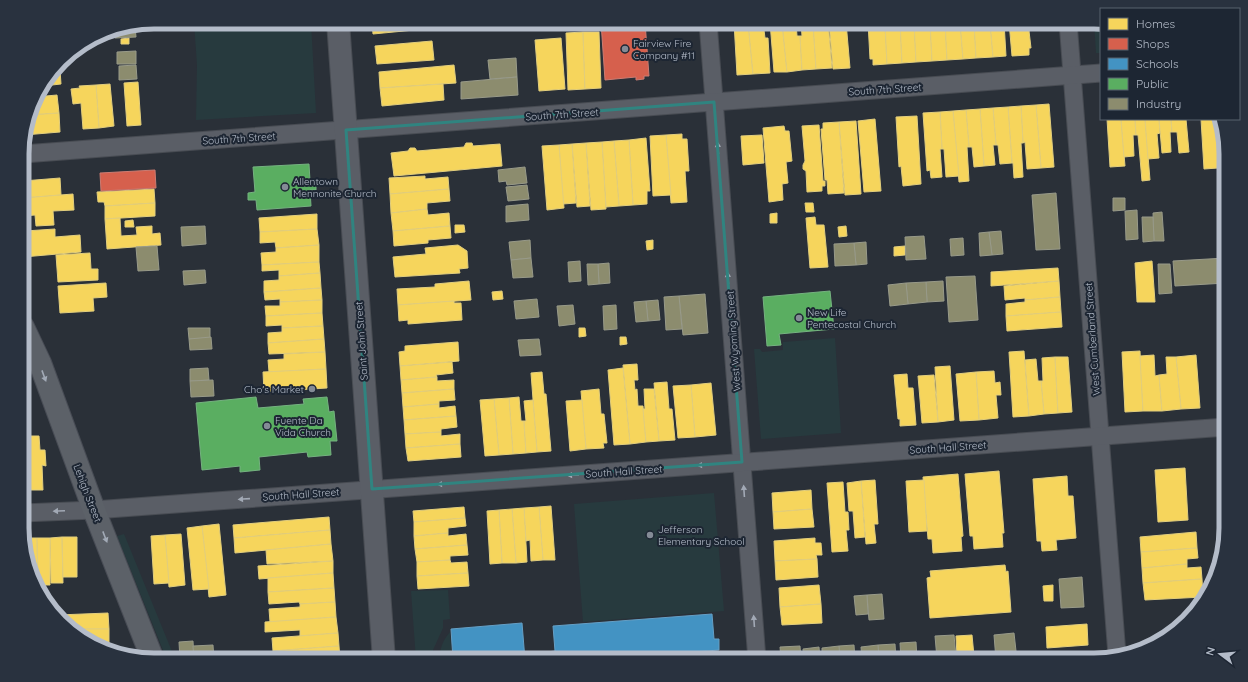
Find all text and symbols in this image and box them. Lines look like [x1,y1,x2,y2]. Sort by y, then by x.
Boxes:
legend [1100,8,1240,120]
text: Homes [1136,16,1176,31]
text: Shops [1136,36,1170,51]
place label: Fairview Fire Company #11 [633,37,695,62]
marker: Fairview Fire Company #11 [620,44,630,54]
text: Schools [1136,56,1179,71]
text: Public [1136,76,1169,91]
street label: South 7th Street [848,80,923,99]
text: Industry [1136,96,1181,111]
street label: South 7th Street [525,105,600,124]
street label: South 7th Street [202,129,277,148]
one-way arrow [714,142,721,154]
place label: Allentown Mennonite Church [293,175,377,200]
marker: Allentown Mennonite Church [280,182,290,192]
one-way arrow [724,272,731,284]
street label: West Cumberland Street [1082,281,1103,396]
street label: West Wyoming Street [723,290,743,392]
street label: Saint John Street [352,300,371,381]
place label: New Life Pentecostal Church [807,306,896,331]
marker: New Life Pentecostal Church [794,313,804,323]
one-way arrow [42,370,48,382]
place label: Cho's Market [244,383,305,396]
marker: Cho's Market [307,384,317,394]
place label: Fuente Da Vida Church [275,414,331,439]
marker: Fuente Da Vida Church [262,421,272,431]
street label: South Hall Street [909,438,988,457]
street label: Lehigh Street [71,462,105,524]
street label: South Hall Street [585,462,664,481]
one-way arrow [697,462,709,469]
one-way arrow [567,471,579,478]
one-way arrow [437,481,450,488]
street label: South Hall Street [262,485,341,504]
one-way arrow [740,485,747,497]
one-way arrow [238,495,250,502]
one-way arrow [52,508,65,514]
place label: Jefferson Elementary School [658,523,745,548]
marker: Jefferson Elementary School [645,530,655,540]
one-way arrow [102,531,108,543]
one-way arrow [750,615,757,627]
north arrow [1200,634,1240,674]
text: N [1203,645,1218,657]

